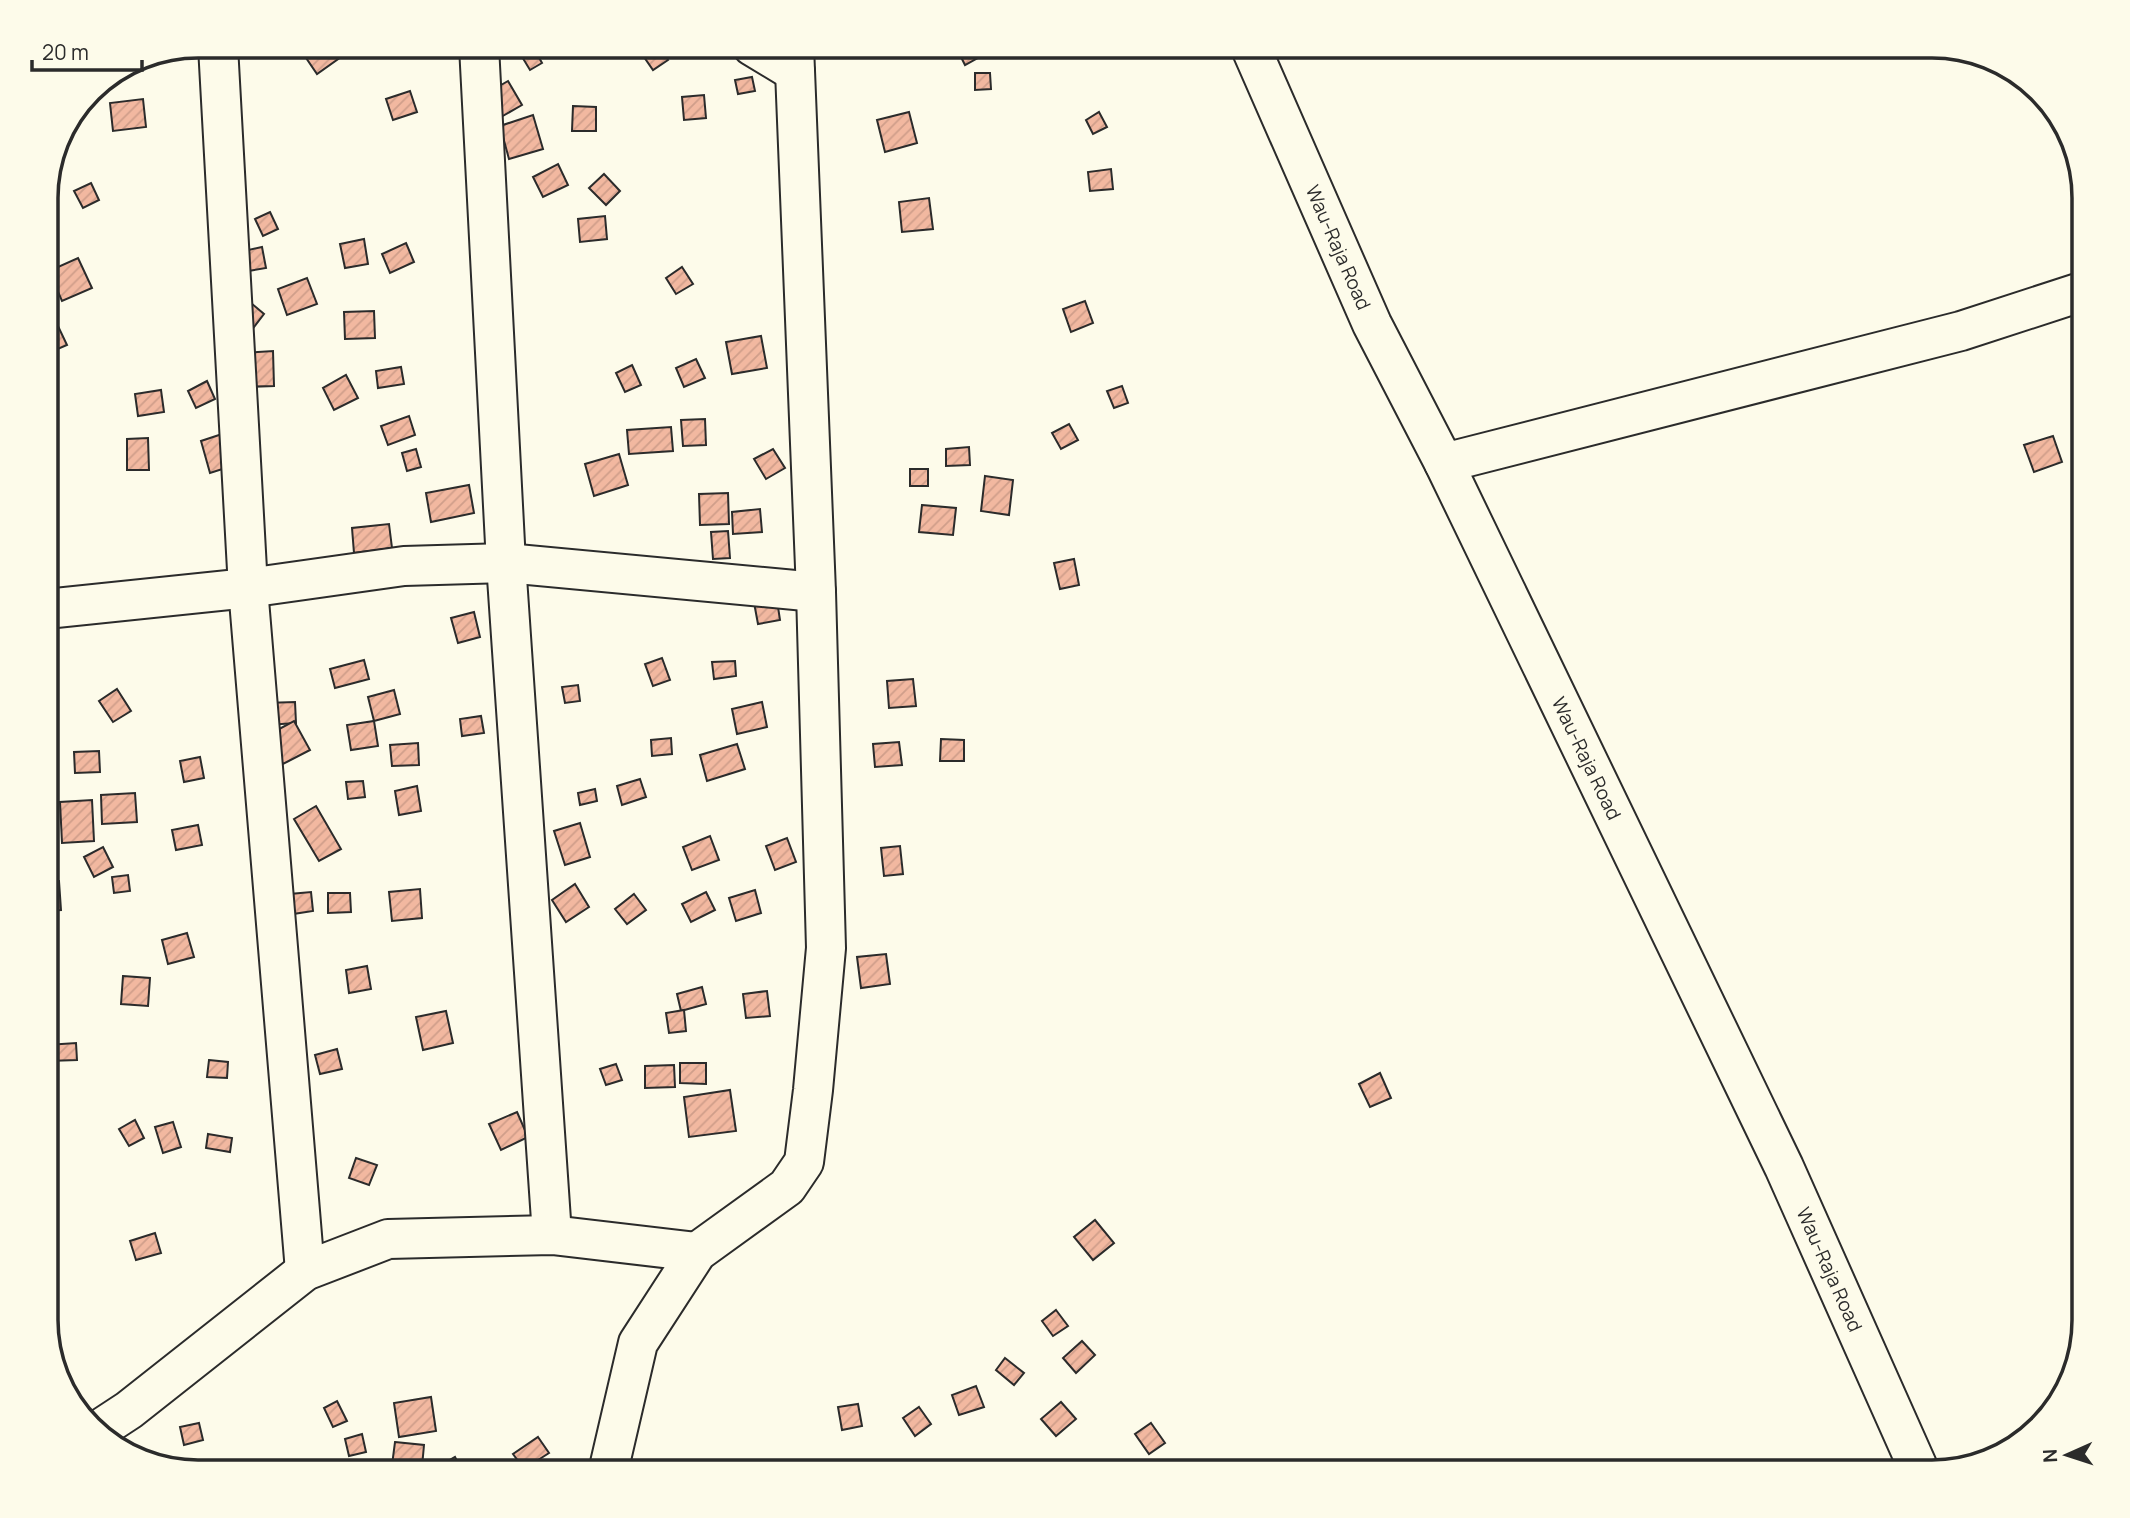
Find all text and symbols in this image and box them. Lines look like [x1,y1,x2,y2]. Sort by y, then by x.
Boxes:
scale bar [32,28,142,72]
text: 20 m [42,38,89,66]
street label: Wau-Raja Road [1300,181,1377,314]
street label: Wau-Raja Road [1546,692,1627,824]
street label: Wau-Raja Road [1791,1203,1869,1336]
north arrow [2032,1420,2102,1490]
text: N [2037,1448,2063,1463]

